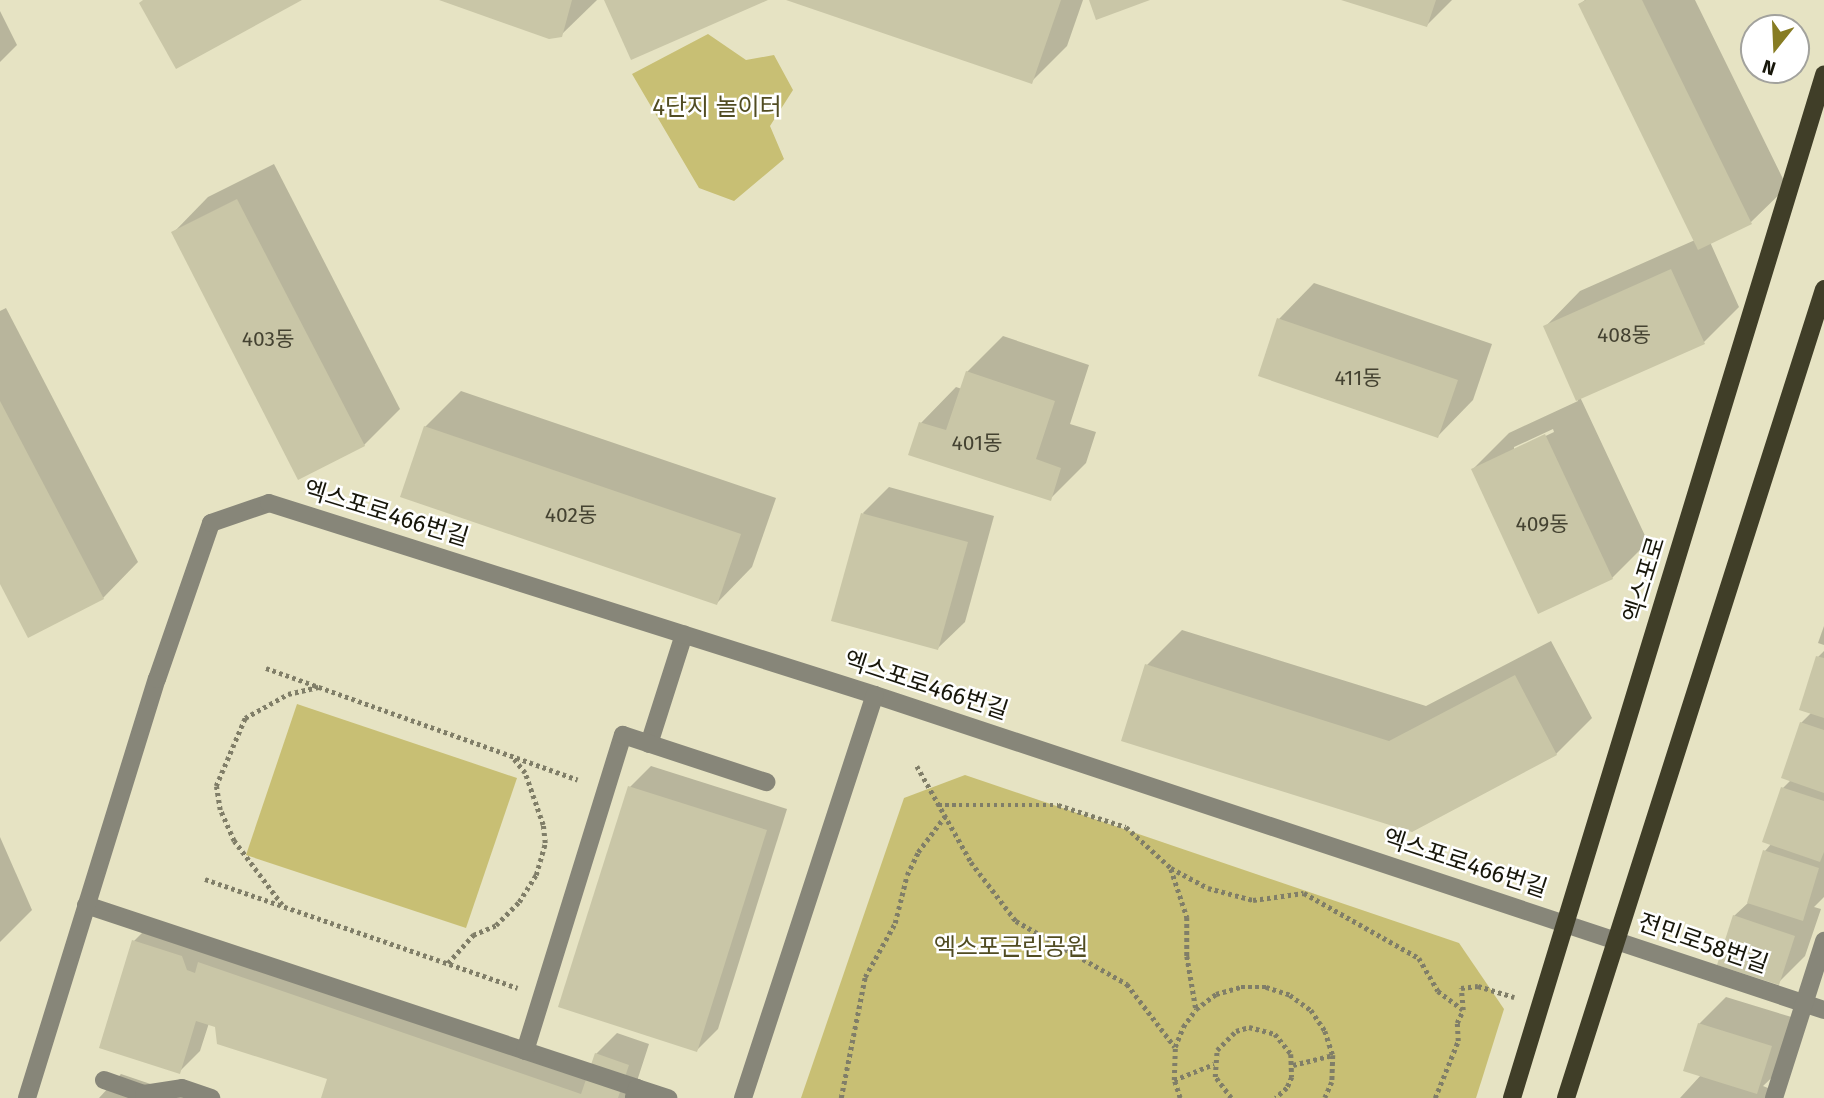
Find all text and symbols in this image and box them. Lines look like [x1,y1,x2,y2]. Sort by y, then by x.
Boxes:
north arrow [1740,14,1810,84]
text: N [1759,55,1779,80]
park label: 4단지 놀이터 [652,94,782,122]
house number: 408동 [1597,322,1651,348]
house number: 403동 [242,326,294,352]
house number: 411동 [1334,365,1382,391]
house number: 401동 [952,430,1002,456]
street label: 엑스포로466번길 [300,475,472,553]
house number: 402동 [545,502,597,528]
house number: 409동 [1515,511,1569,537]
street label: 엑스포로 [1618,534,1672,626]
street label: 엑스포로466번길 [840,646,1012,726]
street label: 엑스포로466번길 [1379,824,1551,904]
street label: 전민로58번길 [1634,908,1772,980]
park label: 엑스포근린공원 [934,934,1088,962]

